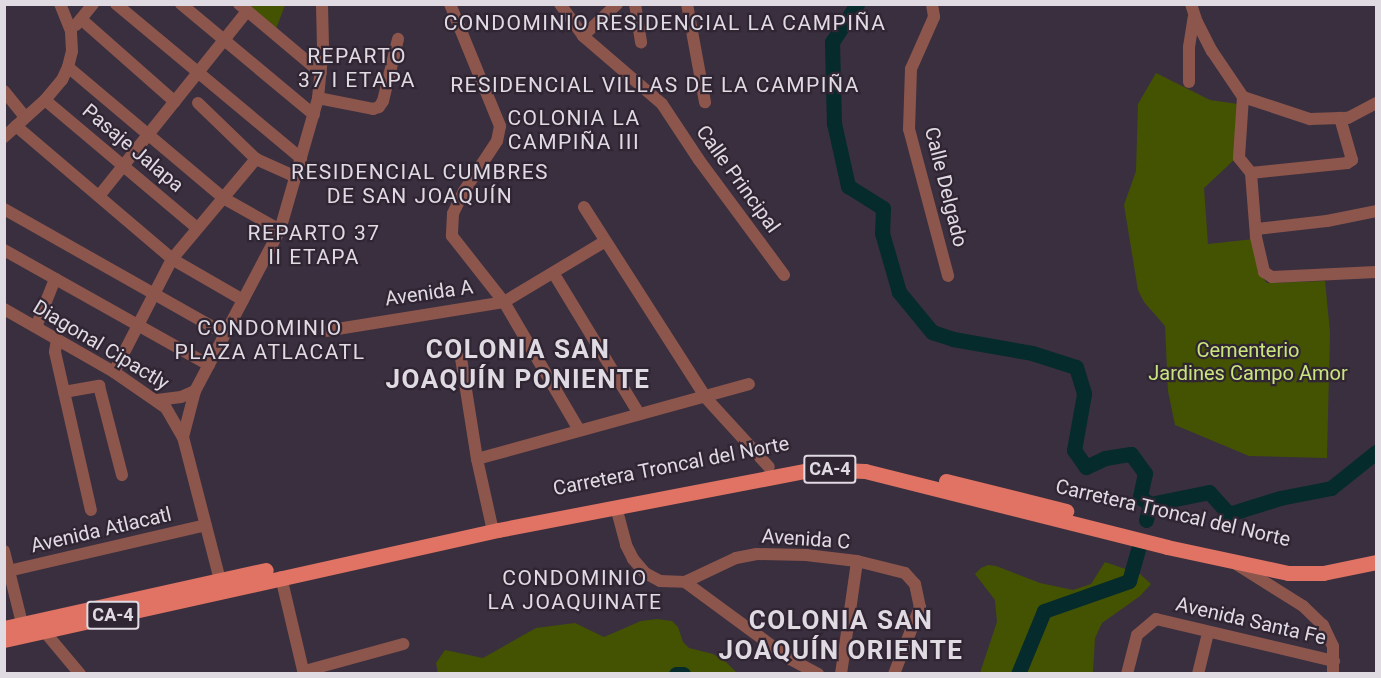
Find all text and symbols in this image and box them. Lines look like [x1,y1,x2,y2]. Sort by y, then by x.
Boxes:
district label: CONDOMINIO RESIDENCIAL LA CAMPIÑA [444,10,886,36]
district label: REPARTO 37 I ETAPA [298,43,416,93]
district label: RESIDENCIAL VILLAS DE LA CAMPIÑA [450,72,860,98]
street label: Pasaje Jalapa [78,99,188,197]
district label: COLONIA LA CAMPIÑA III [507,105,641,155]
street label: Calle Principal [691,121,785,237]
street label: Calle Delgado [920,125,972,249]
district label: RESIDENCIAL CUMBRES DE SAN JOAQUÍN [291,159,549,209]
district label: REPARTO 37 II ETAPA [247,220,381,270]
street label: Avenida A [383,275,475,311]
street label: Diagonal Cipactly [29,295,173,395]
district label: CONDOMINIO PLAZA ATLACATL [175,315,365,365]
district label: COLONIA SAN JOAQUÍN PONIENTE [386,334,650,396]
park label: Cementerio Jardines Campo Amor [1148,339,1348,386]
street label: Carretera Troncal del Norte [551,431,791,501]
road number: CA-4 [803,454,857,484]
street label: Carretera Troncal del Norte [1053,474,1293,552]
street label: Avenida Atlacatl [28,502,174,558]
street label: Avenida C [761,524,851,554]
district label: CONDOMINIO LA JOAQUINATE [487,565,663,615]
street label: Avenida Santa Fe [1174,592,1328,650]
road number: CA-4 [86,600,140,630]
district label: COLONIA SAN JOAQUÍN ORIENTE [719,605,963,666]

